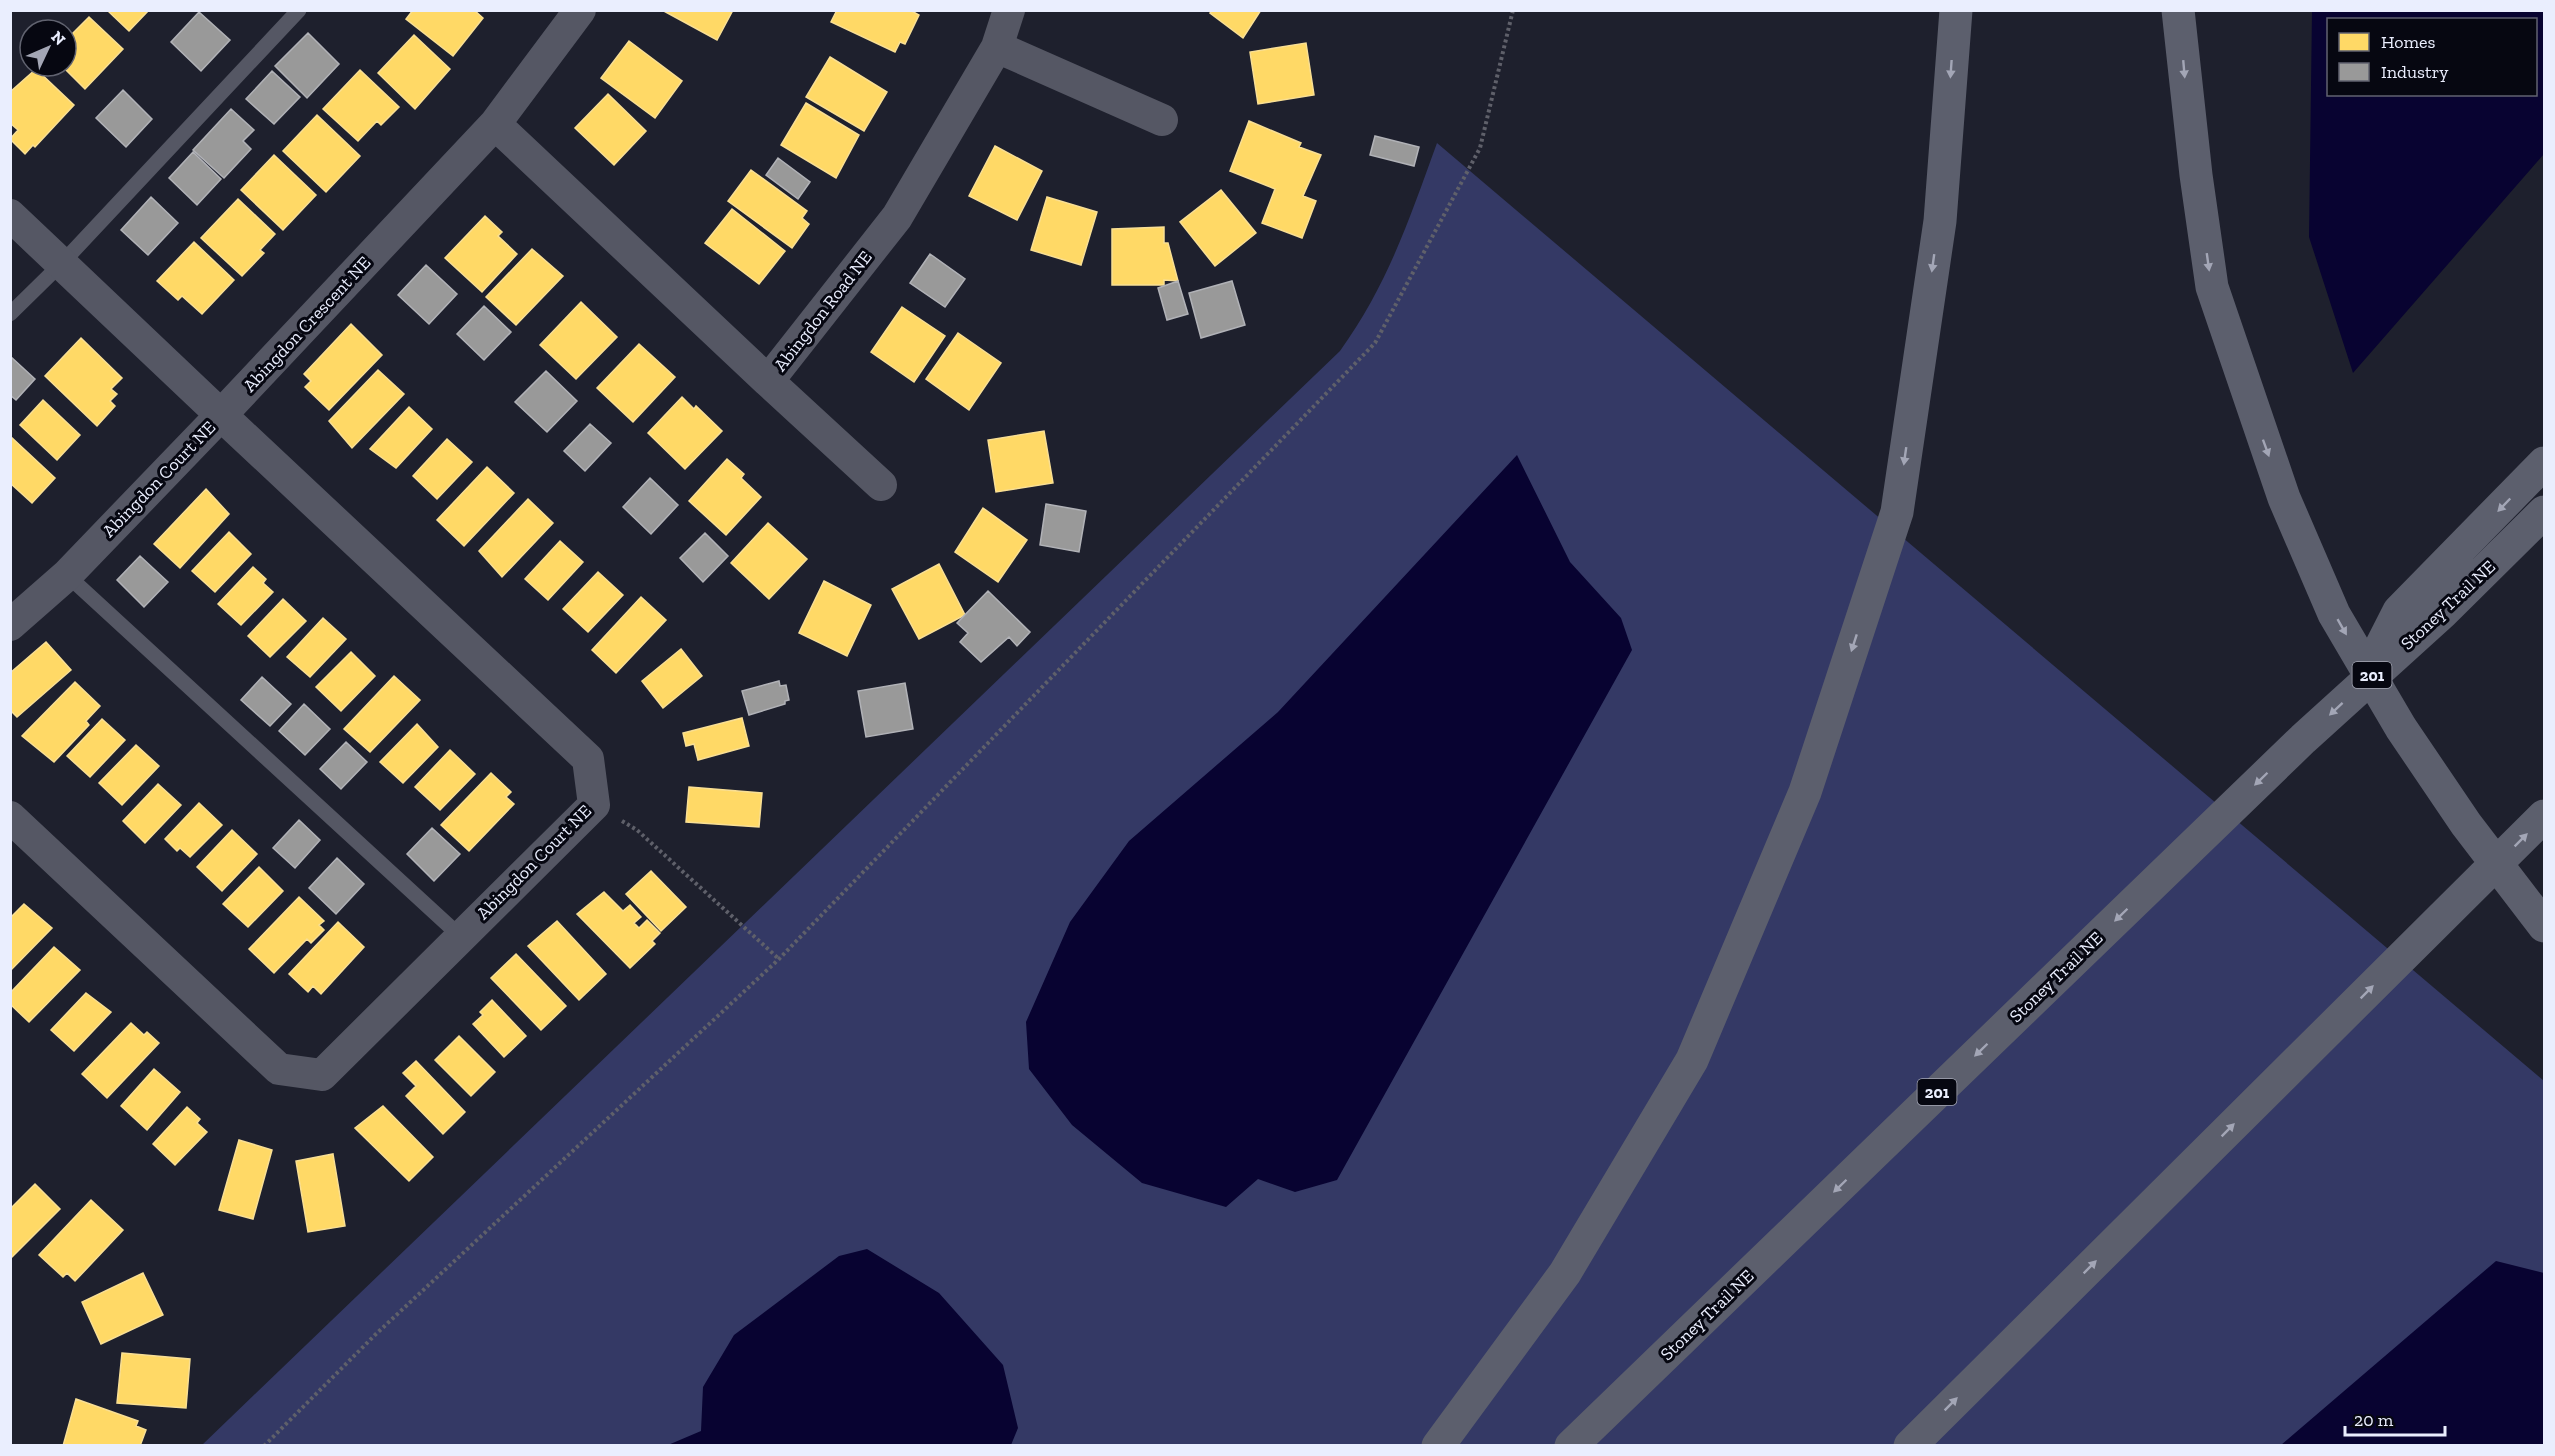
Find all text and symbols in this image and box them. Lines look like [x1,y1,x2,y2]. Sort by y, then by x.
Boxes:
north arrow [18,18,78,78]
legend [2327,18,2537,96]
text: N [47,27,69,49]
text: Homes [2381,31,2435,53]
one-way arrow [1946,59,1956,78]
one-way arrow [2179,59,2189,78]
text: Industry [2381,61,2449,83]
street label: Abingdon Road NE [769,246,877,376]
street label: Abingdon Crescent NE [239,252,375,396]
one-way arrow [2204,253,2213,272]
one-way arrow [1929,254,1938,273]
street label: Abingdon Court NE [98,416,220,542]
one-way arrow [2262,439,2272,457]
one-way arrow [1901,447,1910,466]
one-way arrow [2497,498,2511,512]
street label: Stoney Trail NE [2396,556,2500,654]
one-way arrow [2337,619,2348,635]
one-way arrow [1848,634,1858,652]
road number: 201 [2352,662,2392,688]
one-way arrow [2329,701,2343,715]
one-way arrow [2255,772,2269,786]
street label: Abingdon Court NE [472,800,596,924]
one-way arrow [2513,833,2527,847]
one-way arrow [2114,908,2129,921]
street label: Stoney Trail NE [2005,927,2107,1027]
one-way arrow [2359,986,2373,1000]
one-way arrow [1974,1043,1988,1057]
road number: 201 [1918,1079,1956,1105]
one-way arrow [2221,1123,2235,1137]
one-way arrow [1834,1178,1848,1192]
one-way arrow [2082,1260,2097,1274]
street label: Stoney Trail NE [1656,1265,1758,1365]
one-way arrow [1944,1398,1958,1412]
scale bar [2345,1399,2446,1437]
text: 20 m [2354,1409,2394,1431]

